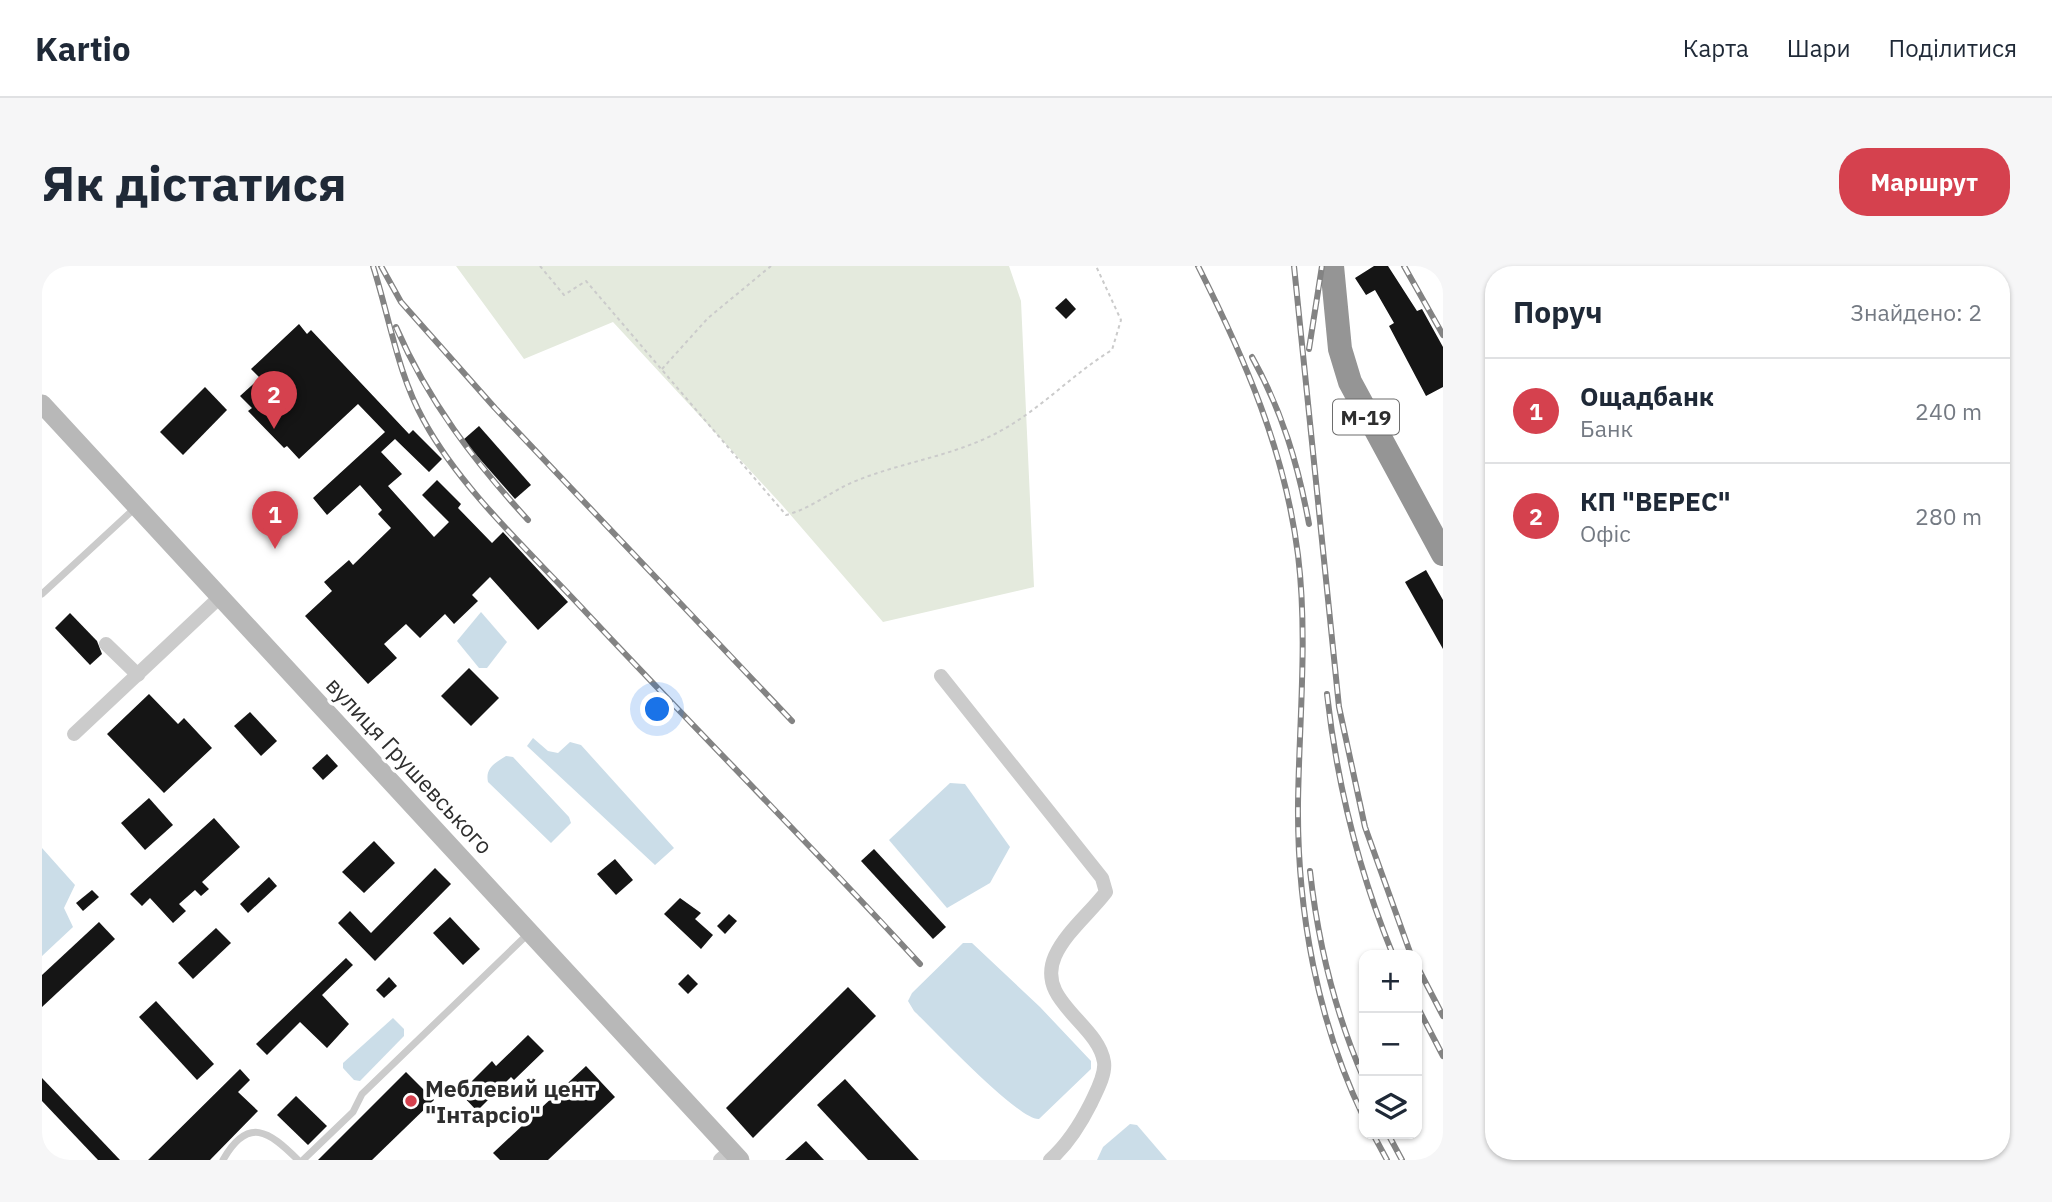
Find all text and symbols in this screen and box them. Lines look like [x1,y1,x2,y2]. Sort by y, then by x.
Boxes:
text: Kartio [35,27,131,70]
text: Карта [1683,32,1749,64]
text: Шари [1787,32,1851,64]
text: Поділитися [1889,32,2017,64]
button: Маршрут [1839,148,2010,216]
text: Як дістатися [42,151,347,214]
text: Поруч [1513,292,1603,331]
text: Знайдено: 2 [1850,297,1982,327]
pin: 2 [251,371,297,429]
text: Ощадбанк [1580,379,1714,413]
text: 1 [1529,396,1543,426]
text: 240 m [1915,396,1982,426]
road number: М-19 [1333,400,1399,434]
text: Банк [1580,413,1633,443]
text: КП "ВЕРЕС" [1580,484,1731,518]
pin: 1 [252,491,298,549]
text: 2 [1529,501,1543,531]
text: 280 m [1915,501,1982,531]
text: Офіс [1580,518,1631,548]
street label: вулиця Грушевського [320,670,500,860]
your location [640,692,674,726]
map controls [1359,950,1422,1139]
button: + [1359,950,1422,1013]
button: − [1359,1013,1422,1076]
place label: Меблевий цент "Інтарсіо" [425,1073,596,1129]
button: layers [1359,1076,1422,1139]
marker: Меблевий цент "Інтарсіо" [403,1093,419,1109]

